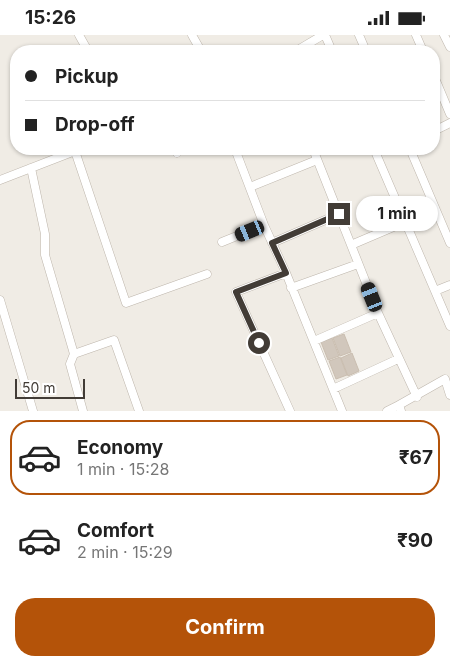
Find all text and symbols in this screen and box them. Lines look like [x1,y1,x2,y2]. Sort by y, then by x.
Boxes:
text: 15:26 [25,6,76,29]
text: Pickup [55,65,118,88]
text: Drop-off [55,113,135,136]
callout: 1 min [356,197,439,231]
route end [328,203,350,225]
text: 1 min [377,203,417,223]
car [233,218,266,244]
car [359,280,384,314]
route start [248,332,270,354]
scale bar [15,376,85,399]
text: 50 m [22,379,56,396]
icon: car [17,435,62,480]
text: Economy [77,436,163,459]
text: ₹67 [399,446,433,469]
text: 1 min · 15:28 [77,459,169,479]
icon: car [17,518,62,563]
text: Comfort [77,519,154,542]
text: ₹90 [397,529,433,552]
text: 2 min · 15:29 [77,542,173,562]
button: Confirm [15,598,435,656]

